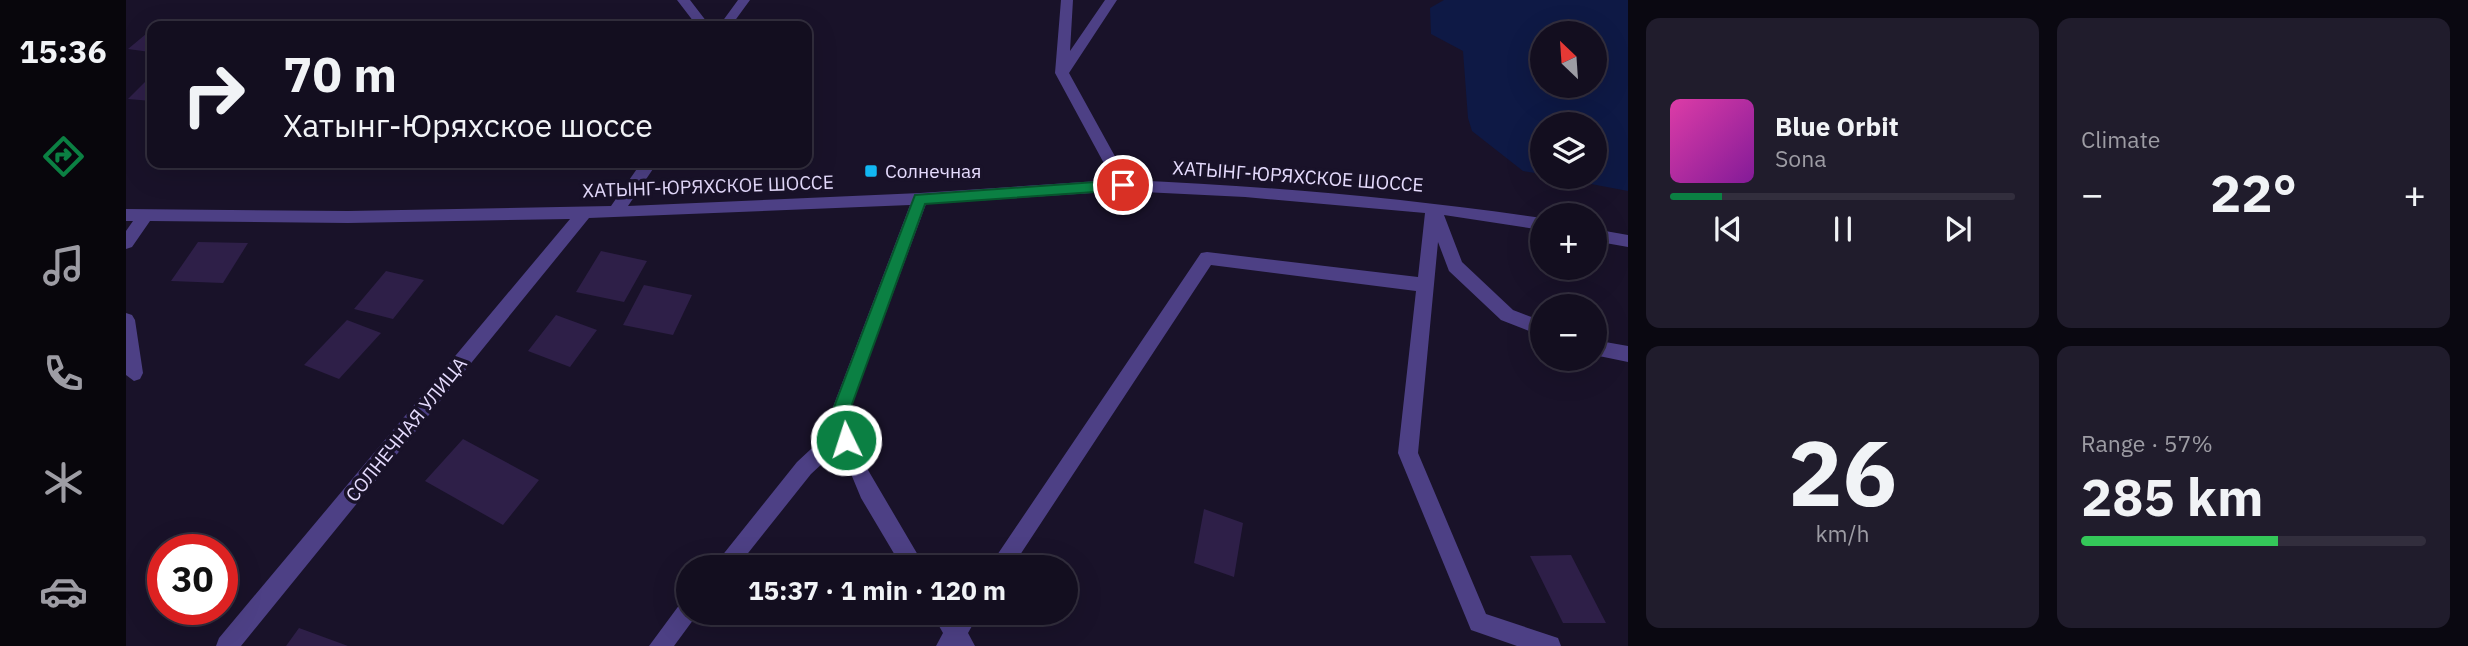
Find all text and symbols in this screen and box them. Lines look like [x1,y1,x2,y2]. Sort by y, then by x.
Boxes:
north arrow [1530,21,1606,98]
map controls [1530,21,1607,371]
text: 15:36 [19,30,107,72]
text: 70 m [283,42,397,105]
icon: right [168,49,259,140]
text: Хатынг-Юряхское шоссе [283,104,653,146]
text: Blue Orbit [1775,109,1899,143]
button: layers [1530,112,1607,189]
text: Climate [2081,124,2160,154]
icon: directions [39,132,88,181]
text: Sona [1775,143,1827,173]
pin [1093,155,1153,215]
street label: ХАТЫНГ-ЮРЯХСКОЕ ШОССЕ [1172,155,1424,197]
place label: Солнечная [885,159,981,183]
text: 22° [2210,159,2297,226]
marker: Солнечная [863,163,879,179]
icon: arrive [1104,166,1142,204]
text: − [2081,169,2104,218]
text: + [2403,169,2426,218]
street label: ХАТЫНГ-ЮРЯХСКОЕ ШОССЕ [582,170,834,202]
button: + [1530,203,1607,280]
icon: previous [1709,210,1747,248]
icon: pause [1824,210,1862,248]
icon: next [1939,210,1977,248]
icon: music [39,241,88,290]
button: − [1530,294,1607,371]
icon: phone [39,349,88,398]
street label: СОЛНЕЧНАЯ УЛИЦА [340,352,472,506]
position arrow [809,403,883,477]
text: 26 [1788,413,1897,531]
text: Range · 57% [2081,428,2213,458]
icon: climate [39,458,88,507]
text: 285 km [2081,463,2263,530]
text: km/h [1815,518,1870,548]
speed limit sign: 30 [147,534,238,625]
icon: car [39,567,88,616]
text: 15:37 · 1 min · 120 m [748,573,1006,607]

